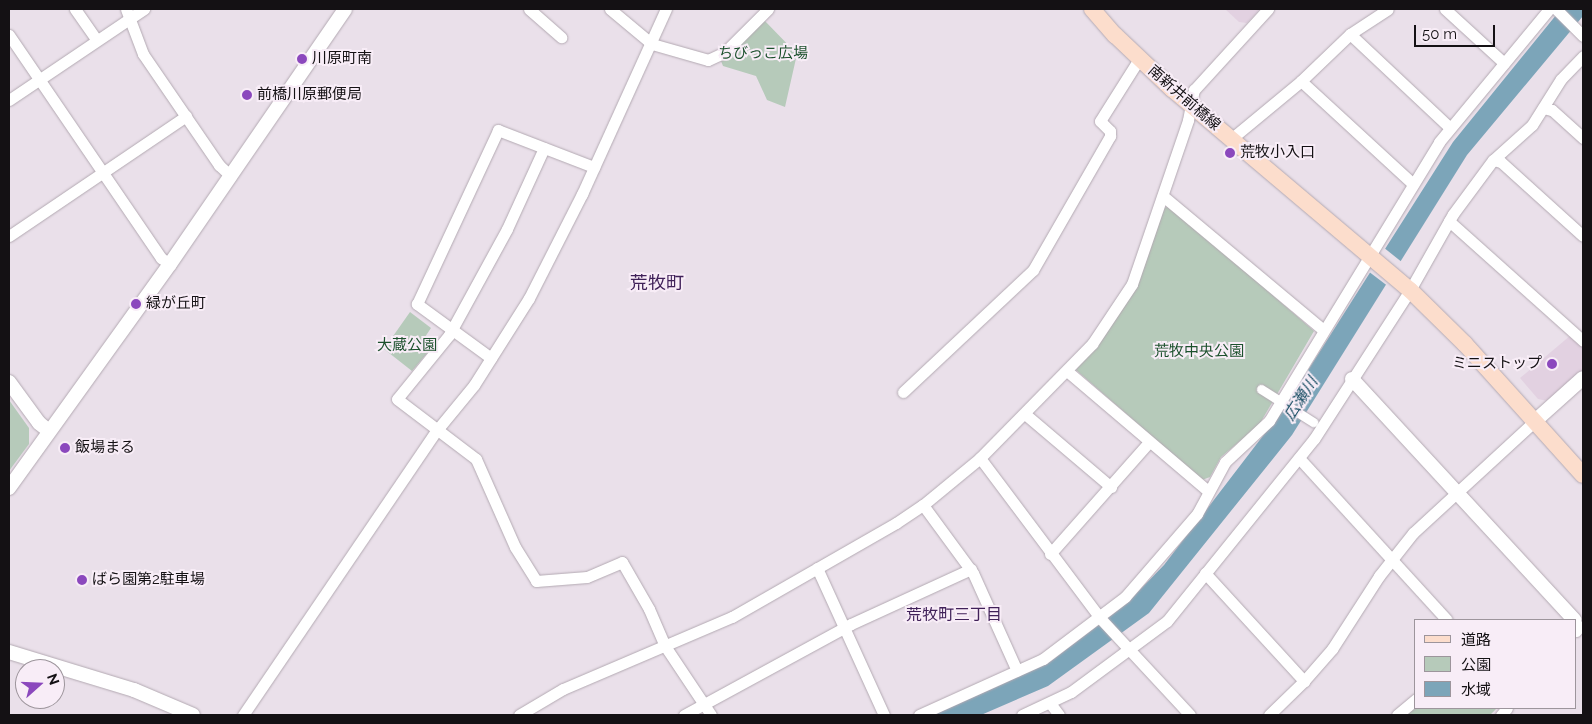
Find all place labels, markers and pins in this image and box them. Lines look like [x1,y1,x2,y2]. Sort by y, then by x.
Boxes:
place label: 川原町南 [312,50,372,68]
marker: 川原町南 [296,53,308,65]
place label: 前橋川原郵便局 [257,86,362,104]
marker: 前橋川原郵便局 [241,89,253,101]
place label: 荒牧小入口 [1240,144,1315,162]
marker: 荒牧小入口 [1224,147,1236,159]
place label: 緑が丘町 [146,295,206,313]
marker: 緑が丘町 [130,298,142,310]
place label: ミニストップ [1452,355,1542,373]
marker: ミニストップ [1546,358,1558,370]
place label: 飯場まる [75,439,135,457]
marker: 飯場まる [59,442,71,454]
place label: ばら園第2駐車場 [92,571,205,589]
marker: ばら園第2駐車場 [76,574,88,586]

